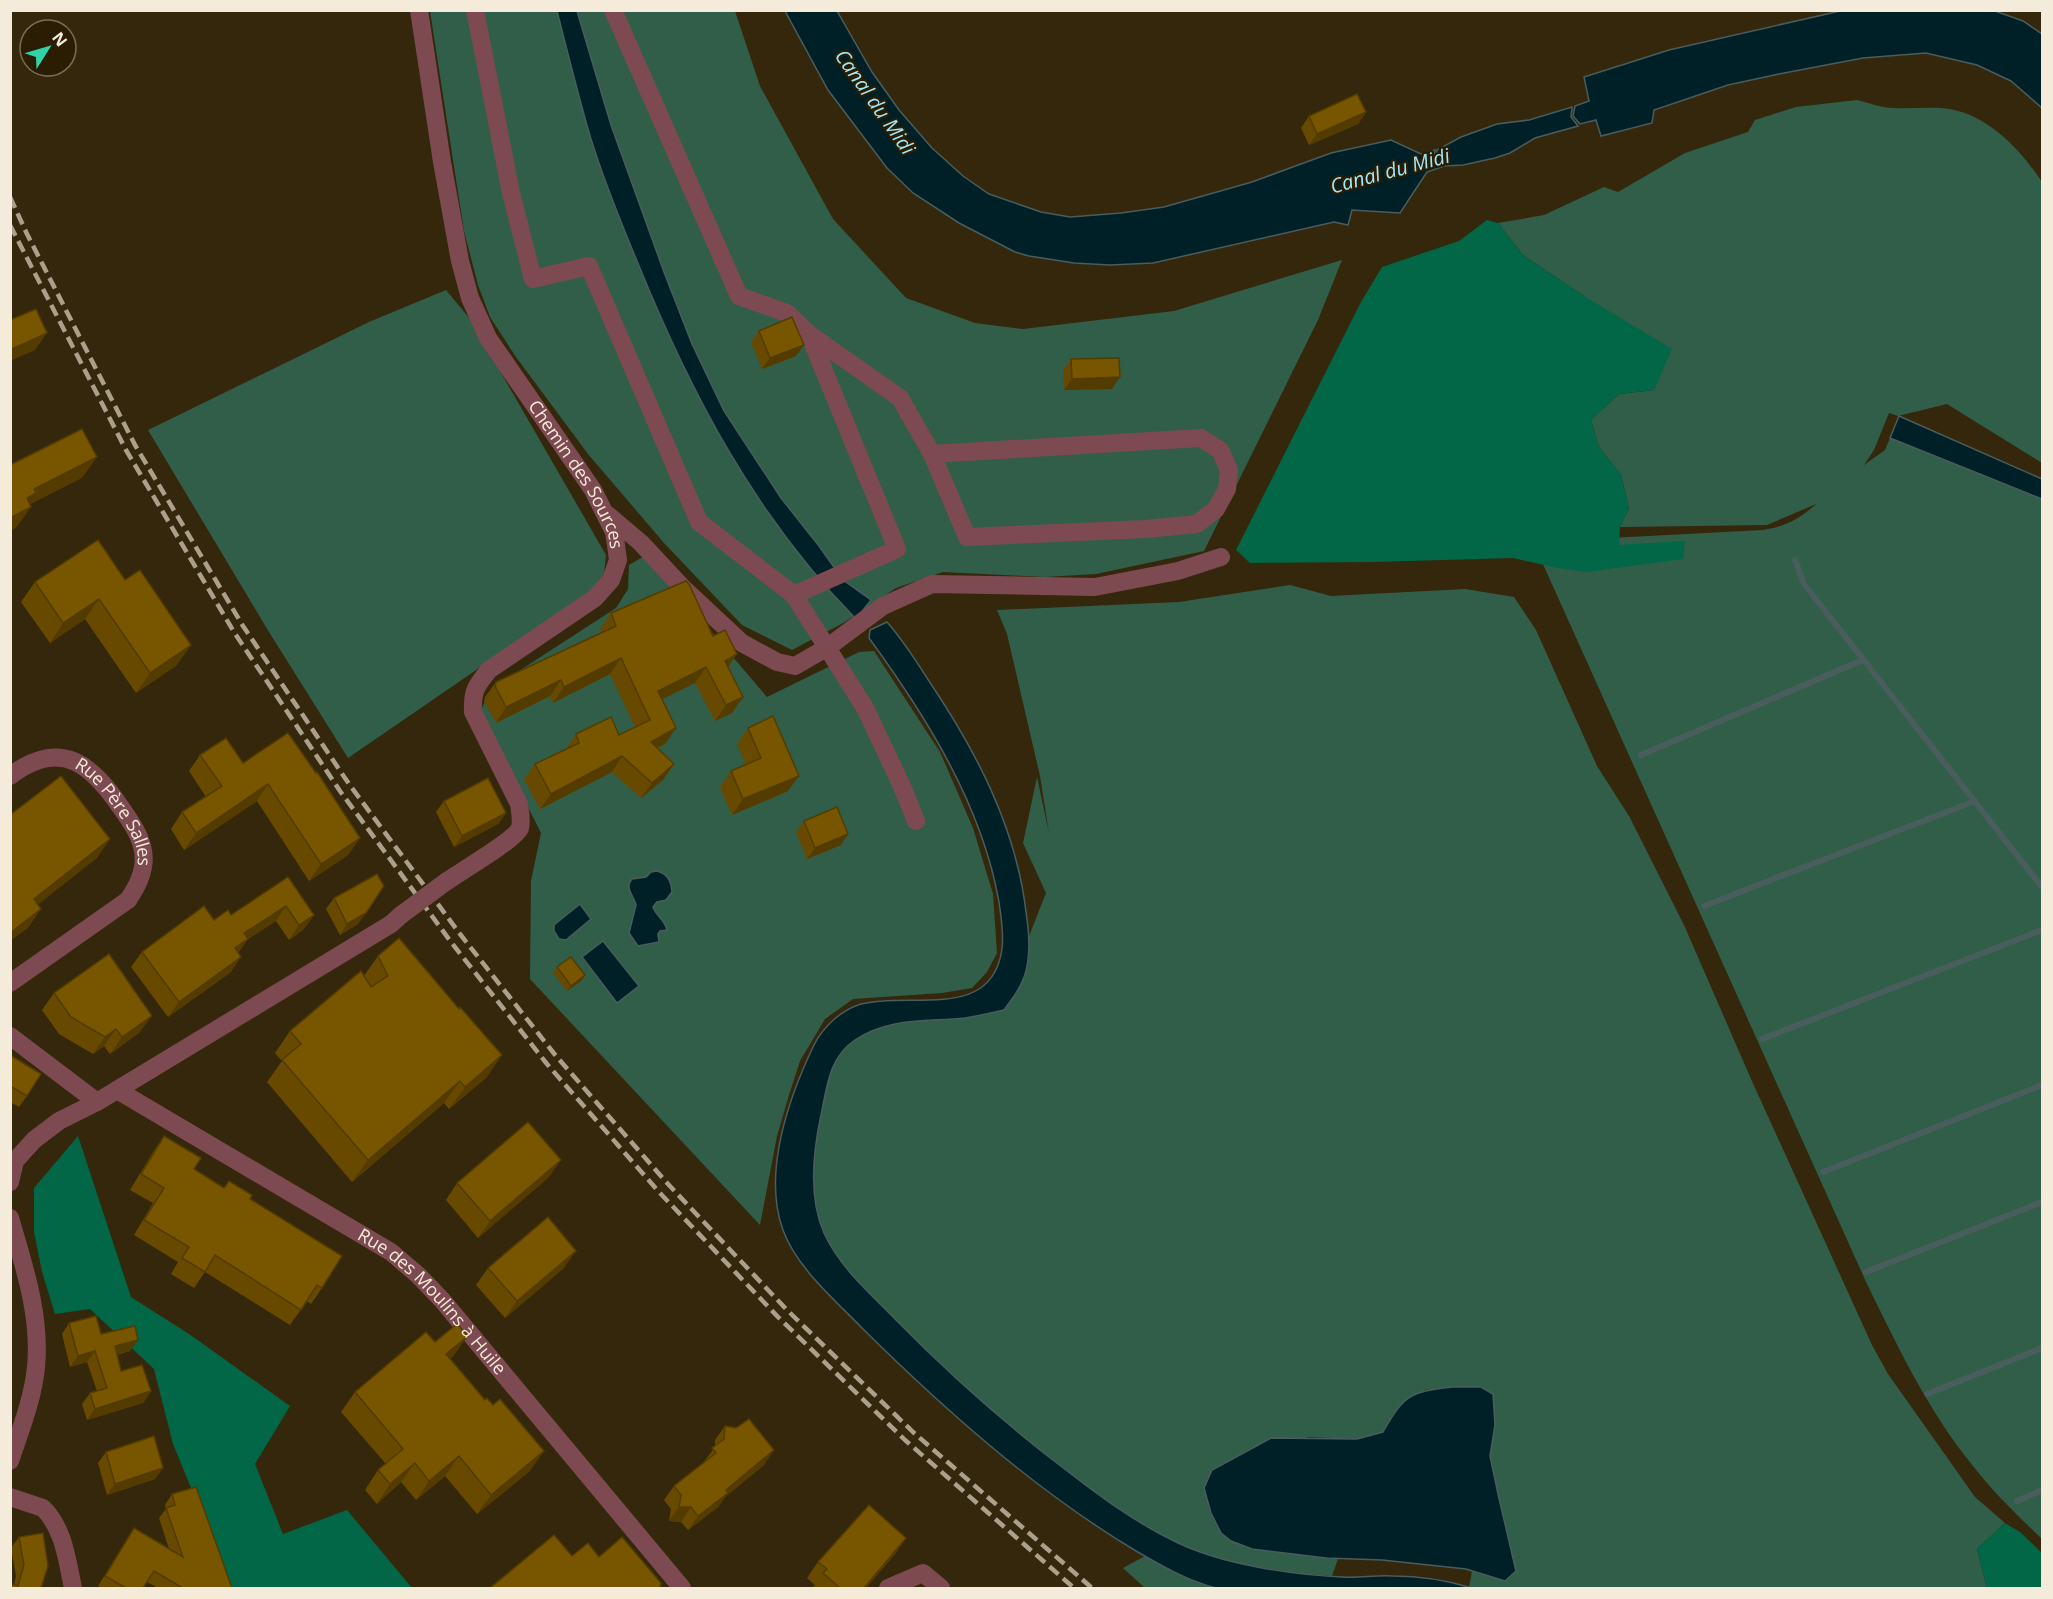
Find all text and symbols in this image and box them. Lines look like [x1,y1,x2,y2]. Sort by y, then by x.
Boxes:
north arrow [18,18,78,78]
text: N [47,27,73,51]
water label: Canal du Midi [829,44,922,161]
water label: Canal du Midi [1327,141,1454,199]
street label: Chemin des Sources [523,395,629,550]
street label: Rue Père Salles [71,751,157,867]
street label: Rue des Moulins à Huile [354,1222,512,1379]

